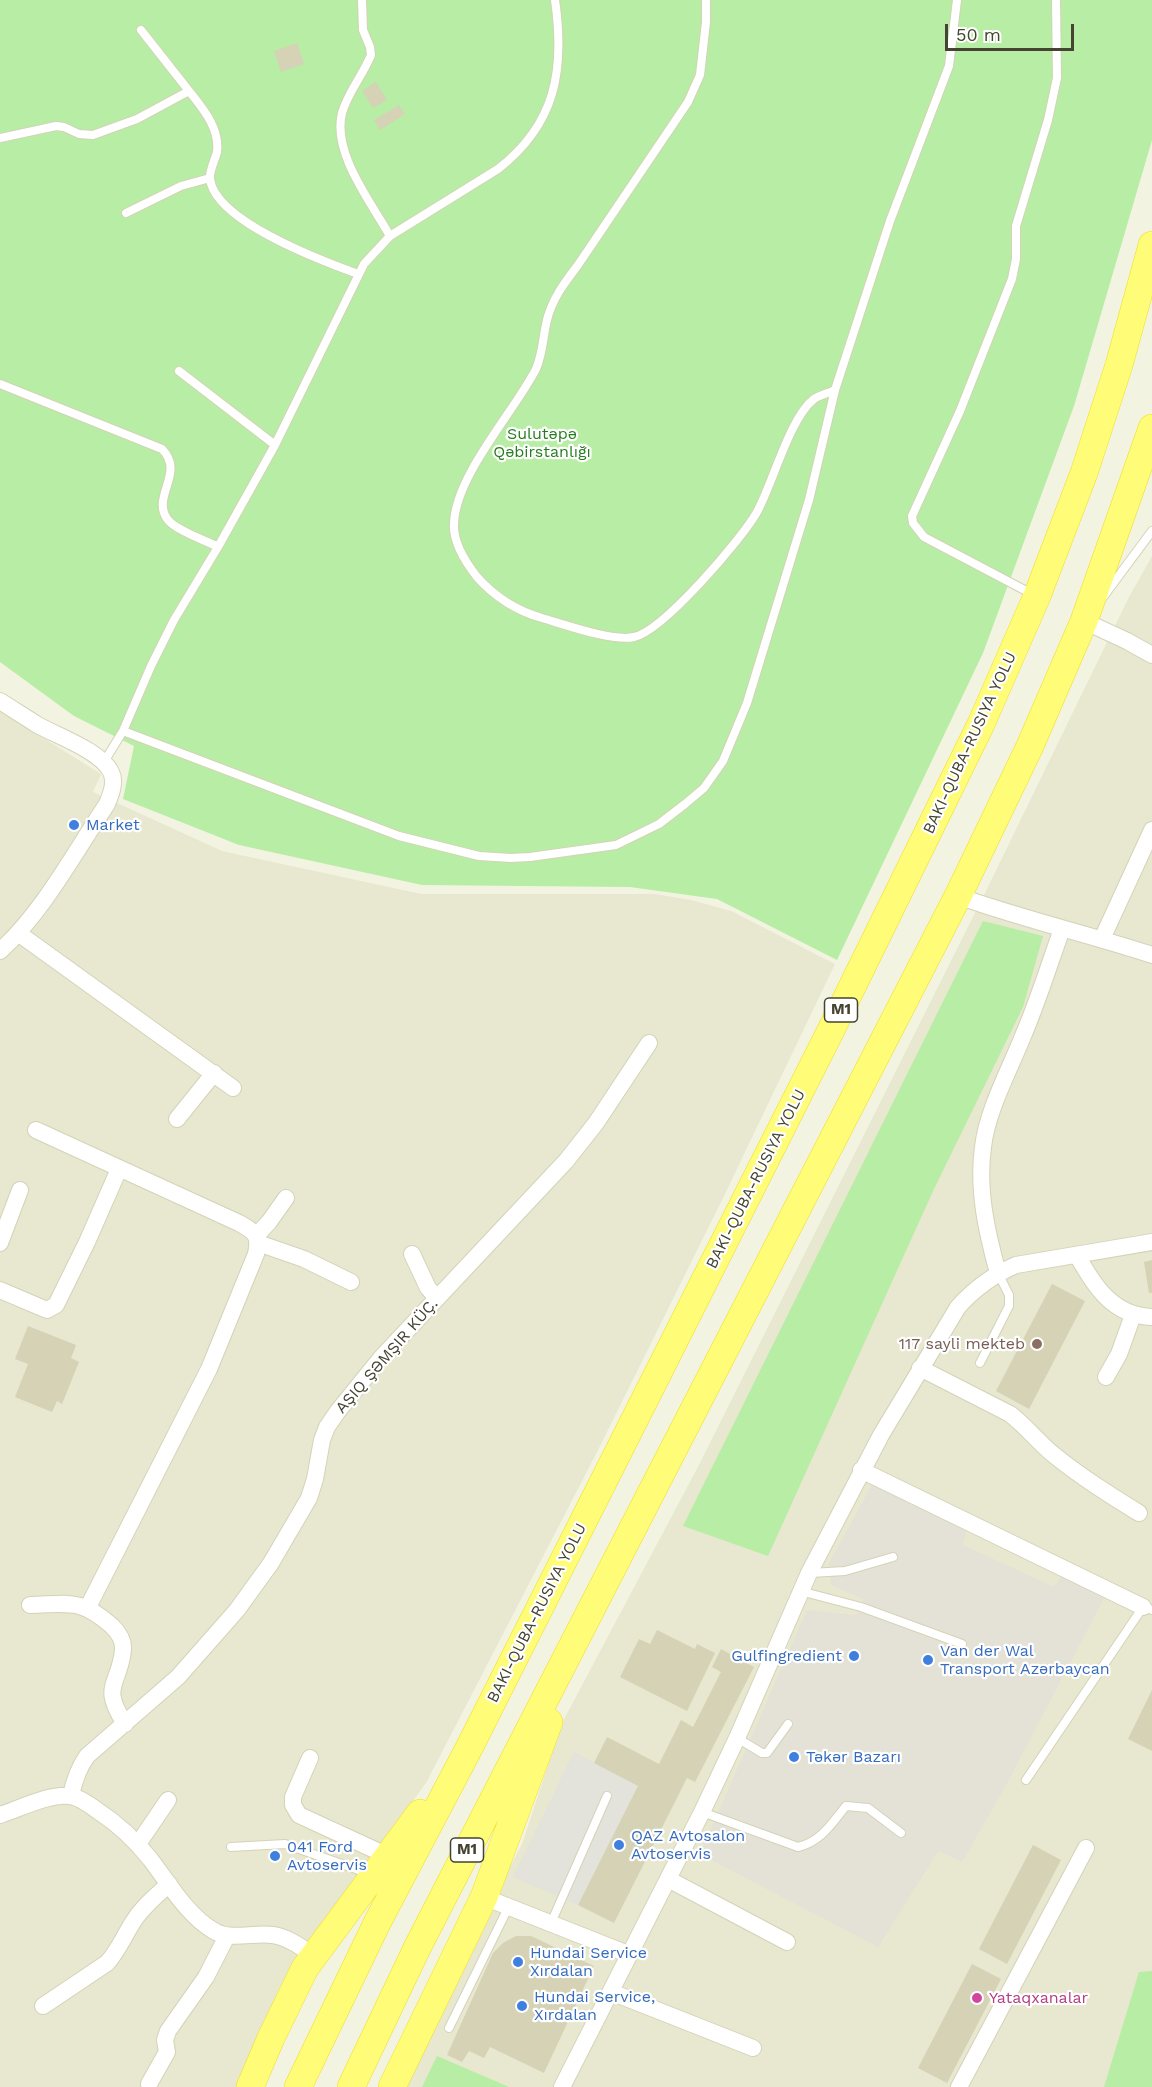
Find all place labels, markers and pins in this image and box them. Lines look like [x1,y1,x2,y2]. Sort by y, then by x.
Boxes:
place label: Market [86,815,140,835]
marker: Market [67,818,81,832]
place label: 117 sayli mekteb [899,1334,1025,1354]
marker: 117 sayli mekteb [1030,1337,1044,1351]
place label: Van der Wal Transport Azərbaycan [940,1641,1110,1679]
place label: Gulfingredient [731,1646,842,1666]
marker: Gulfingredient [847,1649,861,1663]
marker: Van der Wal Transport Azərbaycan [921,1653,935,1667]
place label: Təkər Bazarı [806,1747,901,1767]
marker: Təkər Bazarı [787,1750,801,1764]
place label: QAZ Avtosalon Avtoservis [631,1826,745,1864]
place label: 041 Ford Avtoservis [287,1837,367,1875]
marker: QAZ Avtosalon Avtoservis [612,1838,626,1852]
marker: 041 Ford Avtoservis [268,1849,282,1863]
place label: Hundai Service Xırdalan [530,1943,647,1981]
marker: Hundai Service Xırdalan [511,1955,525,1969]
place label: Hundai Service, Xırdalan [534,1987,655,2025]
place label: Yataqxanalar [989,1988,1088,2008]
marker: Yataqxanalar [970,1991,984,2005]
marker: Hundai Service, Xırdalan [515,1999,529,2013]

